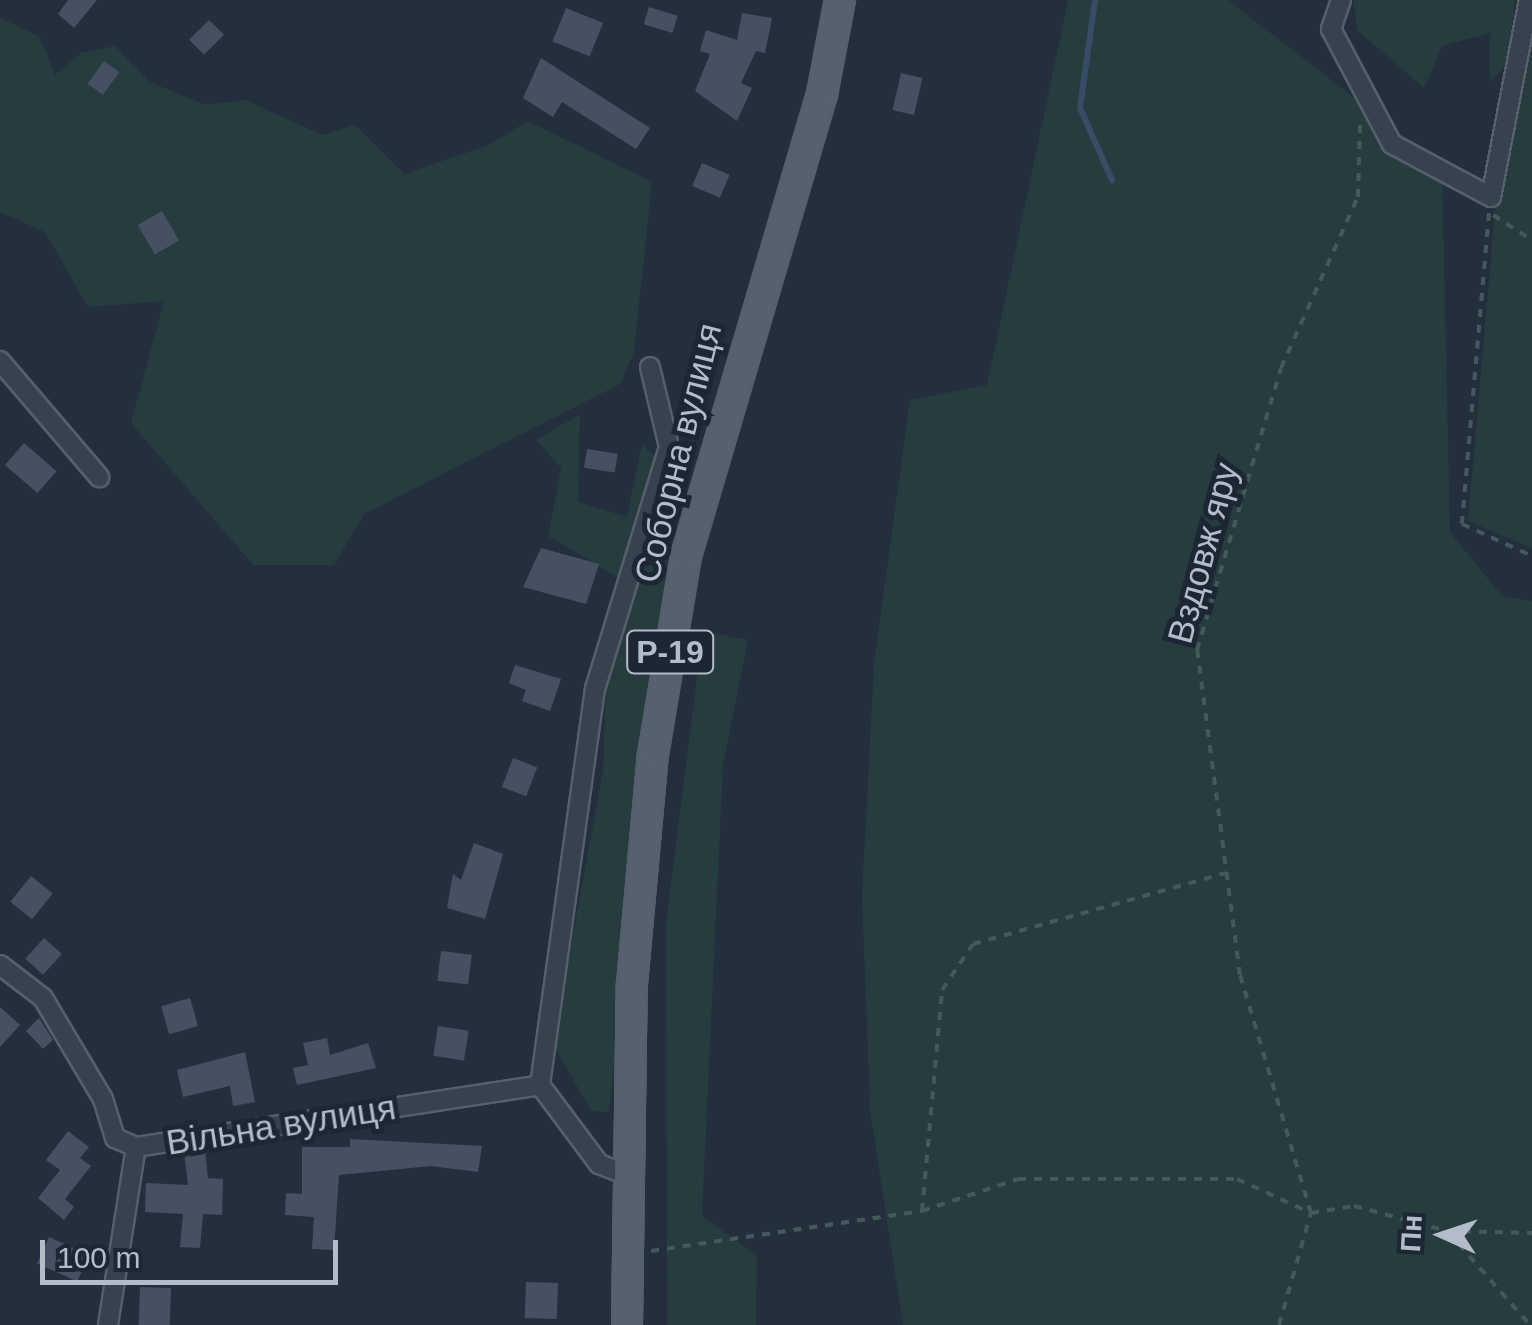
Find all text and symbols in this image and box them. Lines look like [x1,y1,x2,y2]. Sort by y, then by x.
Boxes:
street label: Соборна вулиця [625,319,731,587]
street label: Вздовж яру [1159,458,1247,648]
road number: Р-19 [625,625,715,679]
street label: Вільна вулиця [163,1086,399,1164]
north arrow [1392,1185,1492,1285]
text: Пн [1395,1214,1428,1253]
scale bar [45,1220,342,1282]
text: 100 m [57,1241,140,1274]

